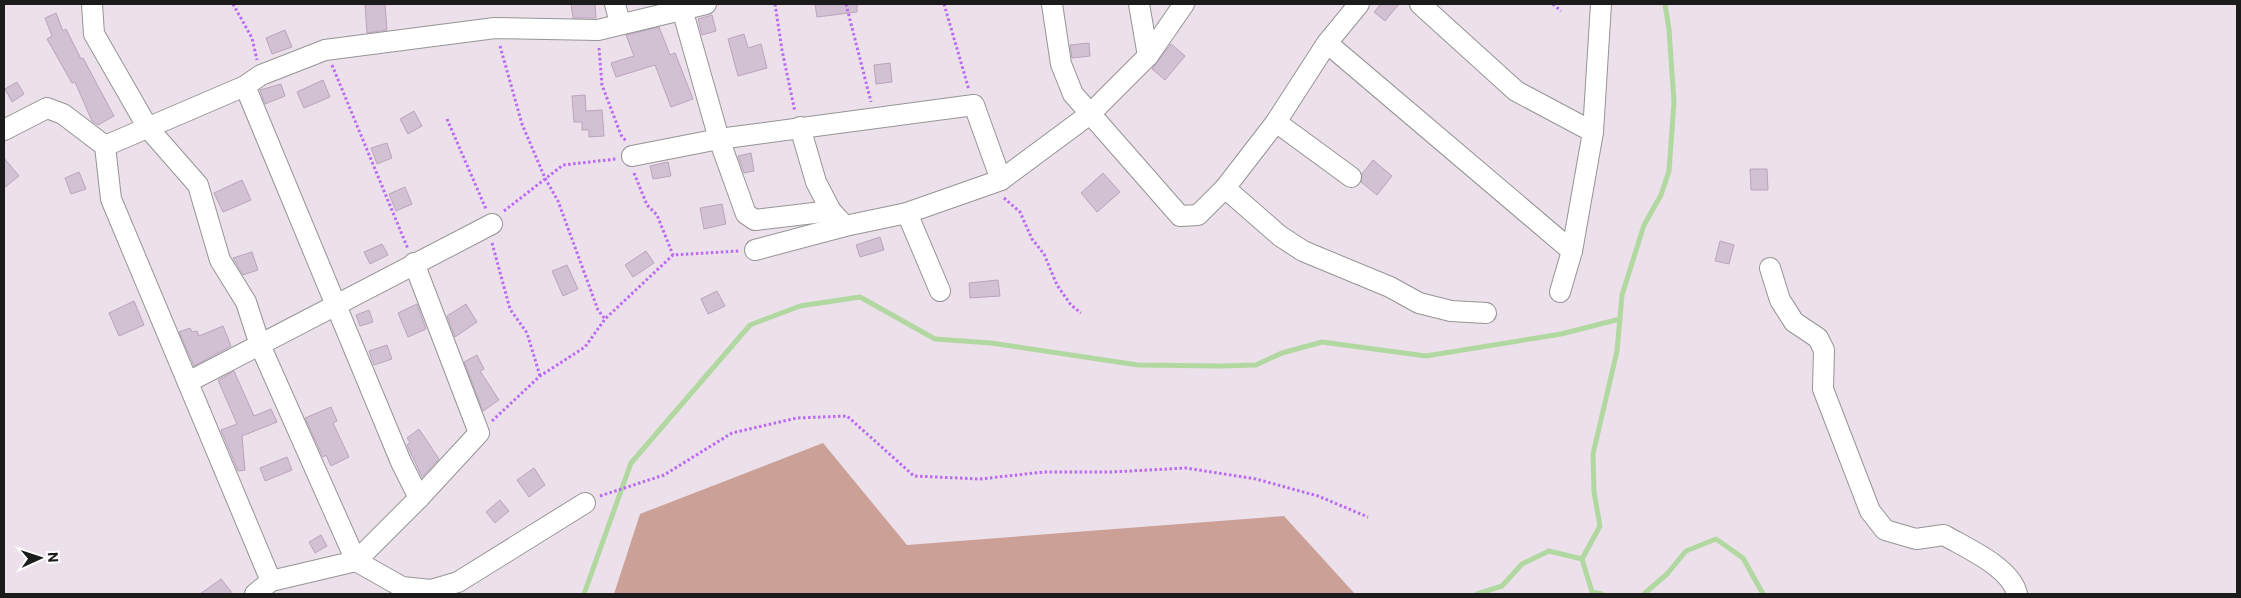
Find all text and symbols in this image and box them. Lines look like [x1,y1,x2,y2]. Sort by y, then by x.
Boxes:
north arrow [15,533,65,583]
text: N [45,552,62,563]

